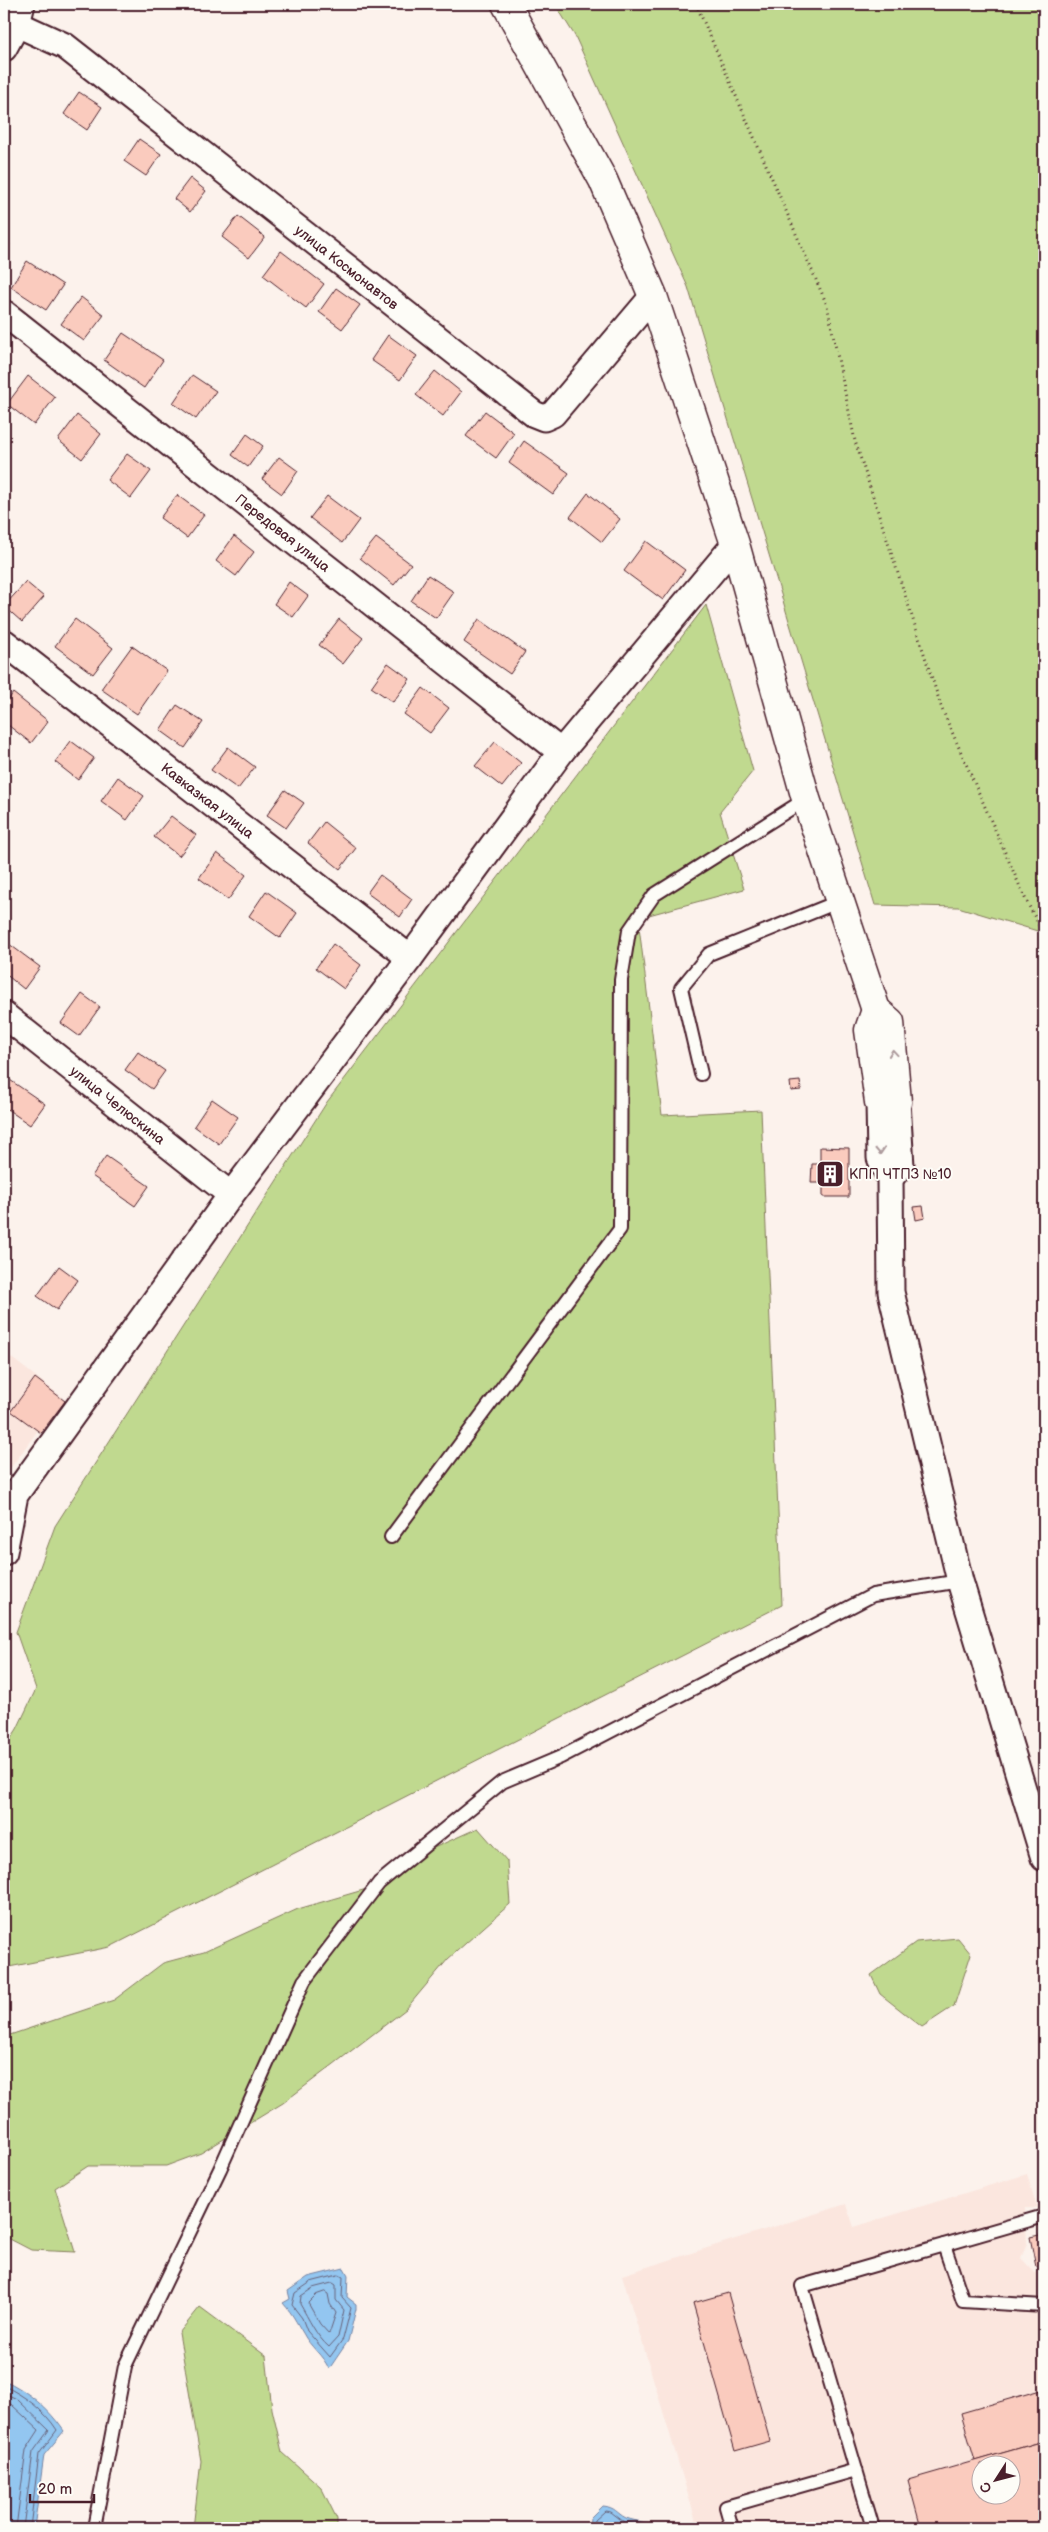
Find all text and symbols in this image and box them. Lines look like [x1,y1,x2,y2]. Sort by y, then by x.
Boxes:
street label: улица Космонавтов [292,221,402,313]
street label: Передовая улица [232,490,334,576]
street label: Кавказкая улица [158,759,258,842]
one-way arrow [888,1049,899,1057]
street label: улица Челюскина [67,1062,169,1148]
one-way arrow [875,1147,886,1155]
building icon: КПП ЧТПЗ №10 [815,1159,845,1189]
place label: КПП ЧТПЗ №10 [849,1166,951,1183]
north arrow [970,2454,1020,2504]
scale bar [30,2472,94,2504]
text: С [976,2478,996,2496]
text: 20 m [38,2480,72,2499]

